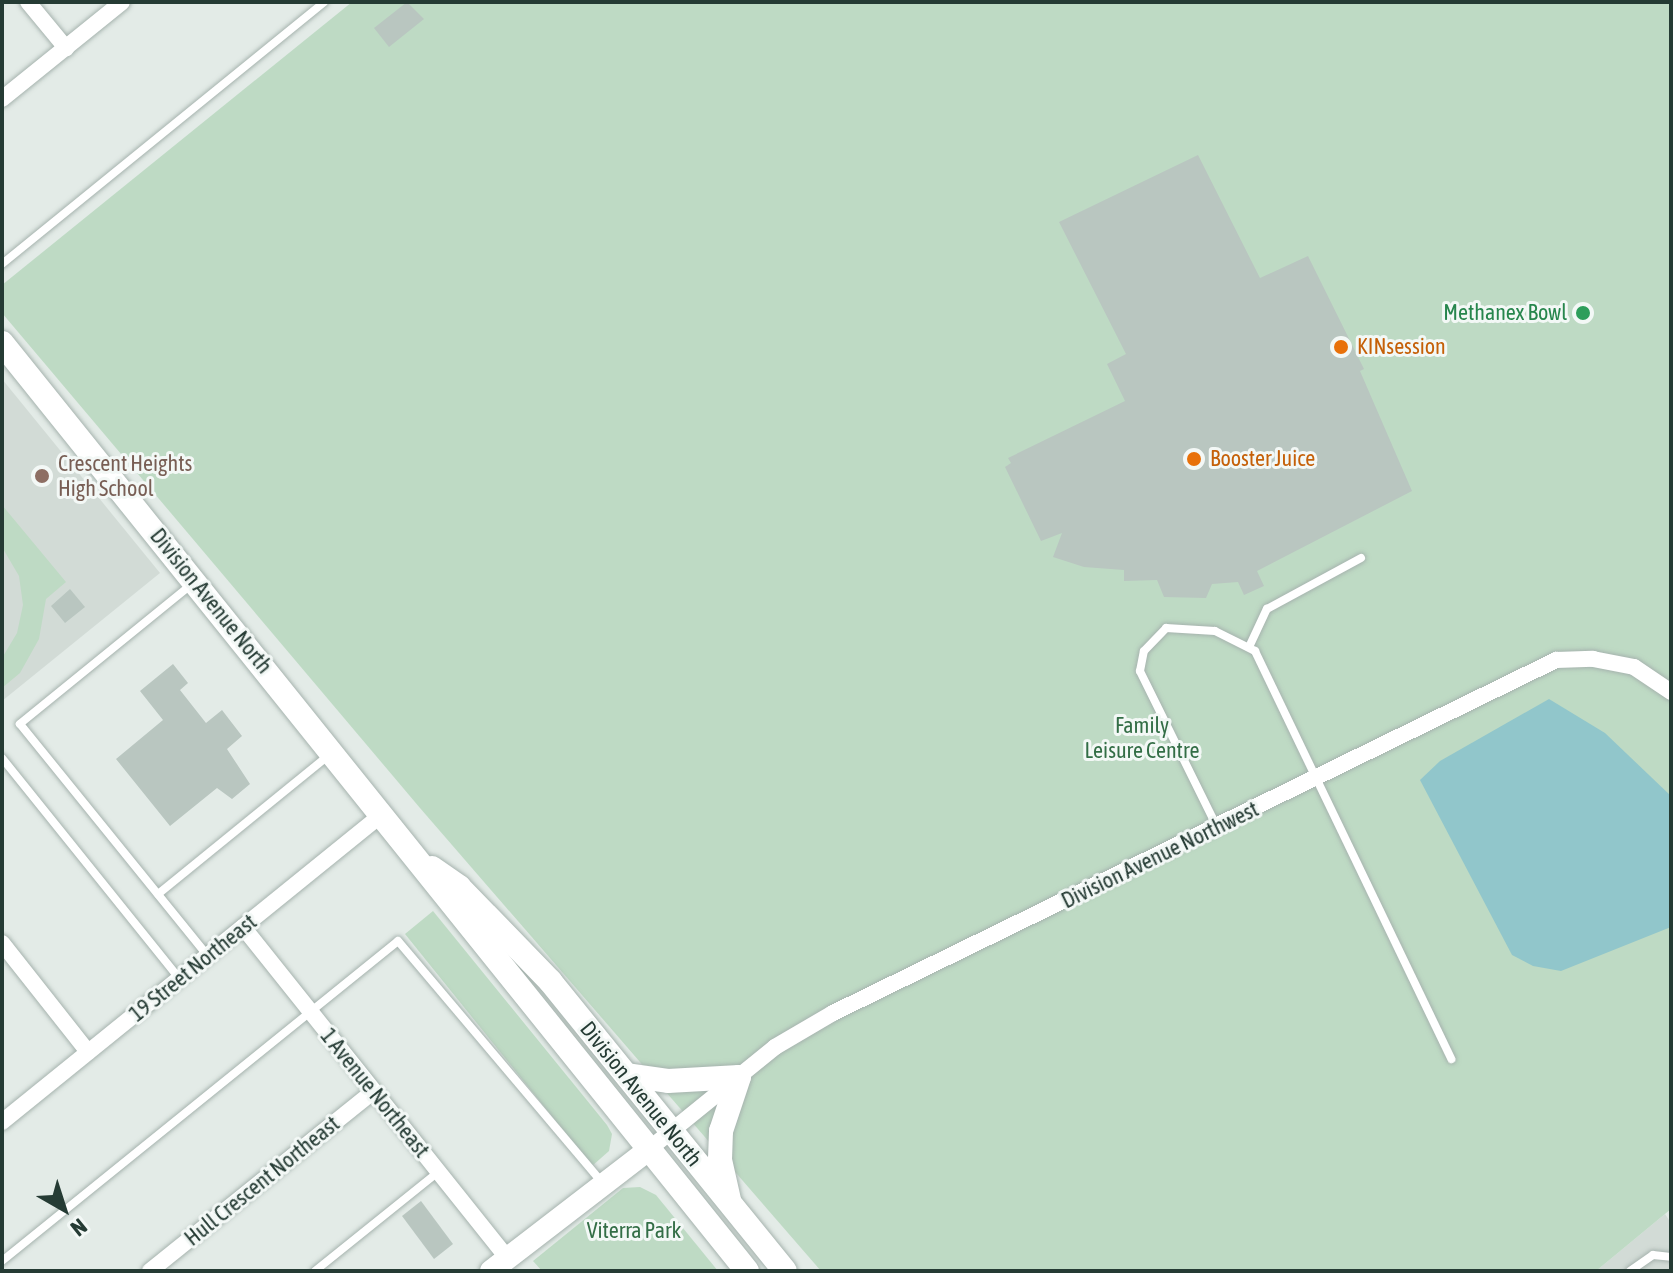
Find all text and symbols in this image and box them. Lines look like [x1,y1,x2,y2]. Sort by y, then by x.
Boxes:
place label: Methanex Bowl [1443,300,1567,326]
marker: Methanex Bowl [1574,304,1592,322]
place label: KINsession [1357,334,1446,360]
marker: KINsession [1332,338,1350,356]
place label: Booster Juice [1210,446,1315,472]
place label: Crescent Heights High School [58,450,192,502]
marker: Booster Juice [1185,450,1203,468]
marker: Crescent Heights High School [33,467,51,485]
street label: Division Avenue North [144,523,278,679]
park label: Family Leisure Centre [1085,712,1199,764]
street label: Division Avenue Northwest [1057,796,1263,914]
street label: 19 Street Northeast [124,909,262,1027]
street label: Division Avenue North [574,1016,708,1172]
street label: 1 Avenue Northeast [315,1023,435,1163]
street label: Hull Crescent Northeast [179,1111,345,1251]
north arrow [24,1169,104,1249]
text: N [66,1213,92,1242]
park label: Viterra Park [587,1218,681,1244]

